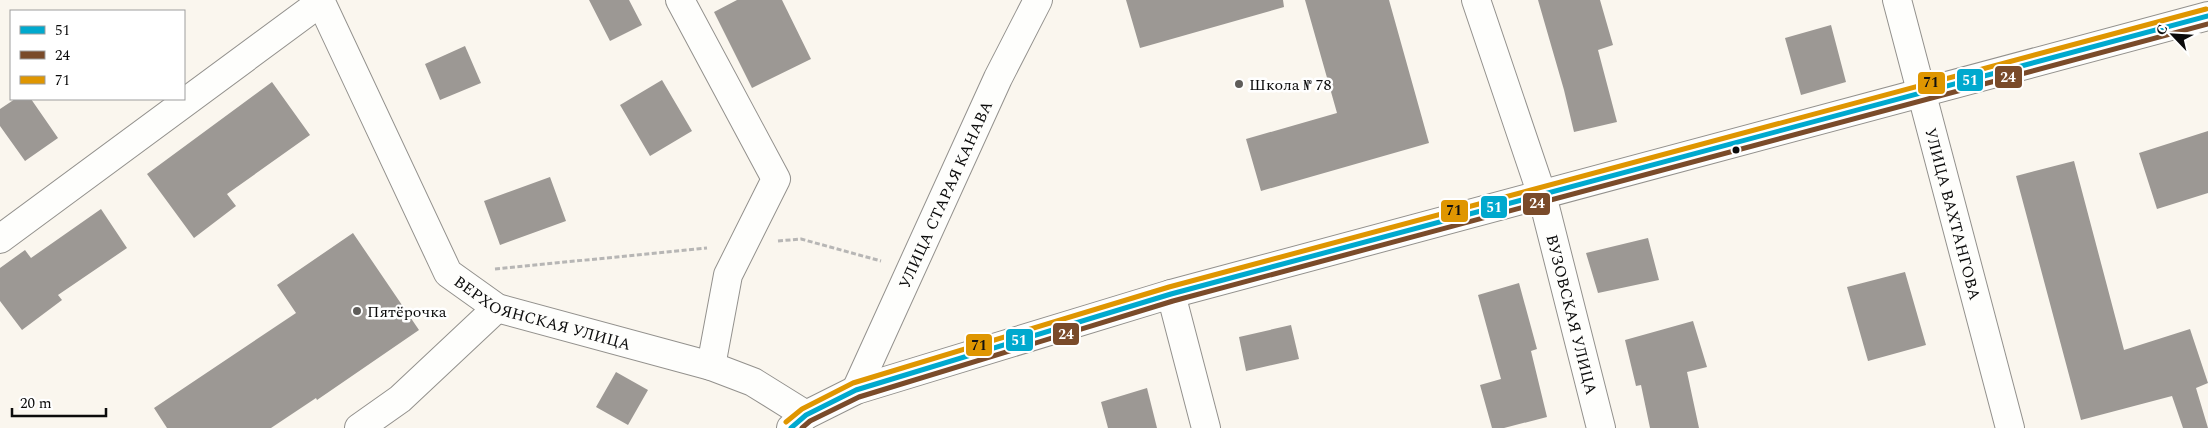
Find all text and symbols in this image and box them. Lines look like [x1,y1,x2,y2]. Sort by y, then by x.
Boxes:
legend [10,10,185,100]
north arrow [2148,10,2198,60]
text: 51 [55,19,70,42]
text: С [2150,21,2173,39]
text: 24 [55,44,71,67]
line badge: 24 [1994,65,2023,89]
text: 24 [2000,67,2016,88]
line badge: 51 [1956,68,1984,92]
text: 71 [55,69,70,92]
text: 51 [1962,70,1978,91]
line badge: 71 [1917,71,1946,95]
text: 71 [1923,72,1939,93]
place label: Школа № 78 [1249,73,1332,97]
marker: Школа № 78 [1233,78,1245,90]
street label: УЛИЦА СТАРАЯ КАНАВА [893,97,999,293]
street label: УЛИЦА ВАХТАНГОВА [1918,125,1987,303]
unlabelled marker [1731,145,1741,155]
line badge: 24 [1522,192,1551,216]
text: 24 [1529,193,1545,214]
line badge: 51 [1480,195,1508,219]
text: 51 [1486,197,1502,218]
line badge: 71 [1440,199,1469,223]
text: 71 [1446,200,1462,221]
street label: ВУЗОВСКАЯ УЛИЦА [1539,232,1603,397]
street label: ВЕРХОЯНСКАЯ УЛИЦА [449,270,634,357]
place label: Пятёрочка [367,300,447,324]
marker: Пятёрочка [351,305,363,317]
line badge: 24 [1052,322,1080,346]
text: 24 [1058,324,1074,345]
line badge: 51 [1005,328,1034,352]
text: 51 [1011,330,1027,351]
line badge: 71 [965,333,993,357]
text: 71 [971,335,987,356]
scale bar [12,386,106,418]
text: 20 m [20,392,52,415]

